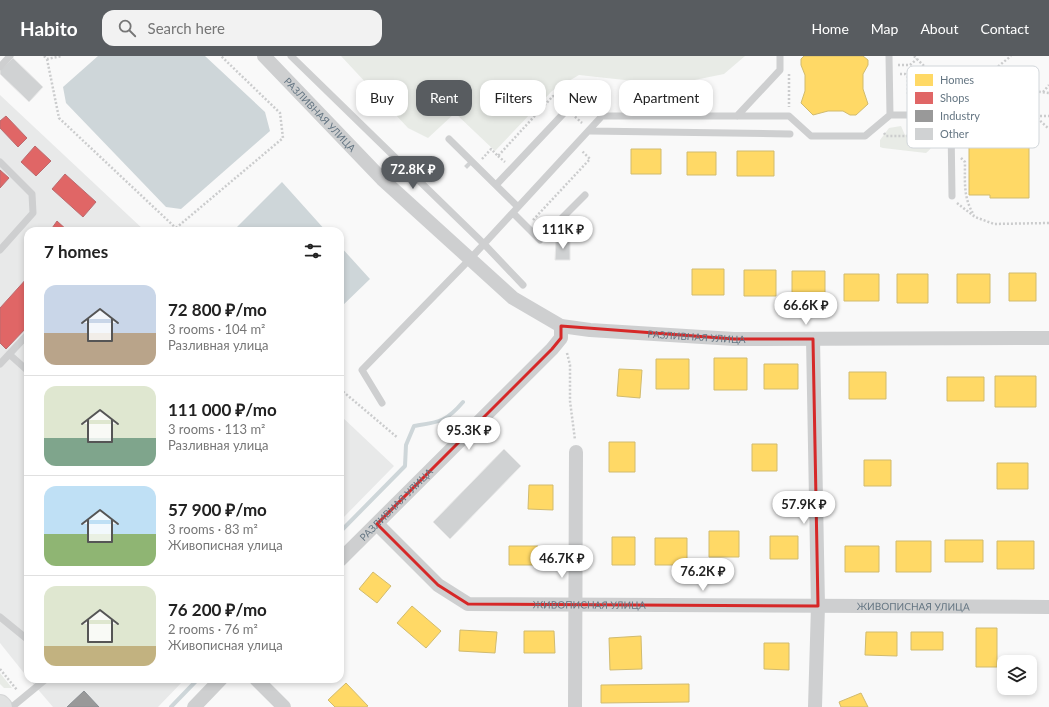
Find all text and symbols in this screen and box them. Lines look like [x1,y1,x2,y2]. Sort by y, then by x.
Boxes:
search box [102,10,382,46]
text: Habito [20,17,78,40]
icon: search [116,17,138,39]
text: Search here [148,19,225,37]
text: Home [811,20,849,37]
text: Map [871,20,898,37]
text: About [920,20,958,37]
text: Contact [980,20,1029,37]
legend [907,66,1039,148]
text: Homes [940,73,974,86]
street label: РАЗЛИВНАЯ УЛИЦА [282,75,359,154]
chip: Buy [356,80,408,116]
chip: Rent [416,80,472,116]
chip: Filters [480,80,546,116]
chip: New [554,80,611,116]
chip: Apartment [619,80,713,116]
text: Shops [940,91,969,104]
text: Industry [940,109,980,122]
text: Other [940,127,969,140]
pin: 72.8K ₽ [376,156,450,190]
text: 72.8K ₽ [390,161,436,177]
pin: 111K ₽ [530,216,596,250]
text: 111K ₽ [542,221,584,237]
icon: filters [302,240,324,262]
text: 7 homes [44,241,108,262]
pin: 66.6K ₽ [769,292,843,326]
text: 66.6K ₽ [783,297,829,313]
text: 72 800 ₽/mo [168,299,267,320]
icon: home [76,301,124,349]
text: 3 rooms · 104 m² [168,321,265,337]
street label: РАЗЛИВНАЯ УЛИЦА [647,328,746,345]
text: Разливная улица [168,337,268,353]
text: 111 000 ₽/mo [168,399,277,420]
icon: home [76,402,124,450]
pin: 95.3K ₽ [432,417,506,451]
text: 3 rooms · 113 m² [168,421,265,437]
text: 95.3K ₽ [446,422,492,438]
text: Разливная улица [168,437,268,453]
street label: РАЗЛИВНАЯ УЛИЦА [357,465,435,543]
pin: 57.9K ₽ [767,491,841,525]
text: 57.9K ₽ [781,496,827,512]
text: 57 900 ₽/mo [168,499,267,520]
icon: home [76,502,124,550]
text: 3 rooms · 83 m² [168,521,258,537]
text: Живописная улица [168,537,283,553]
pin: 46.7K ₽ [525,545,599,579]
text: 46.7K ₽ [539,550,585,566]
pin: 76.2K ₽ [666,558,740,592]
text: 76.2K ₽ [680,563,726,579]
street label: ЖИВОПИСНАЯ УЛИЦА [533,598,646,611]
text: 76 200 ₽/mo [168,599,267,620]
street label: ЖИВОПИСНАЯ УЛИЦА [857,600,970,613]
icon: home [76,602,124,650]
text: 2 rooms · 76 m² [168,621,258,637]
text: Живописная улица [168,637,283,653]
map controls [997,655,1037,695]
button: layers [997,655,1037,695]

